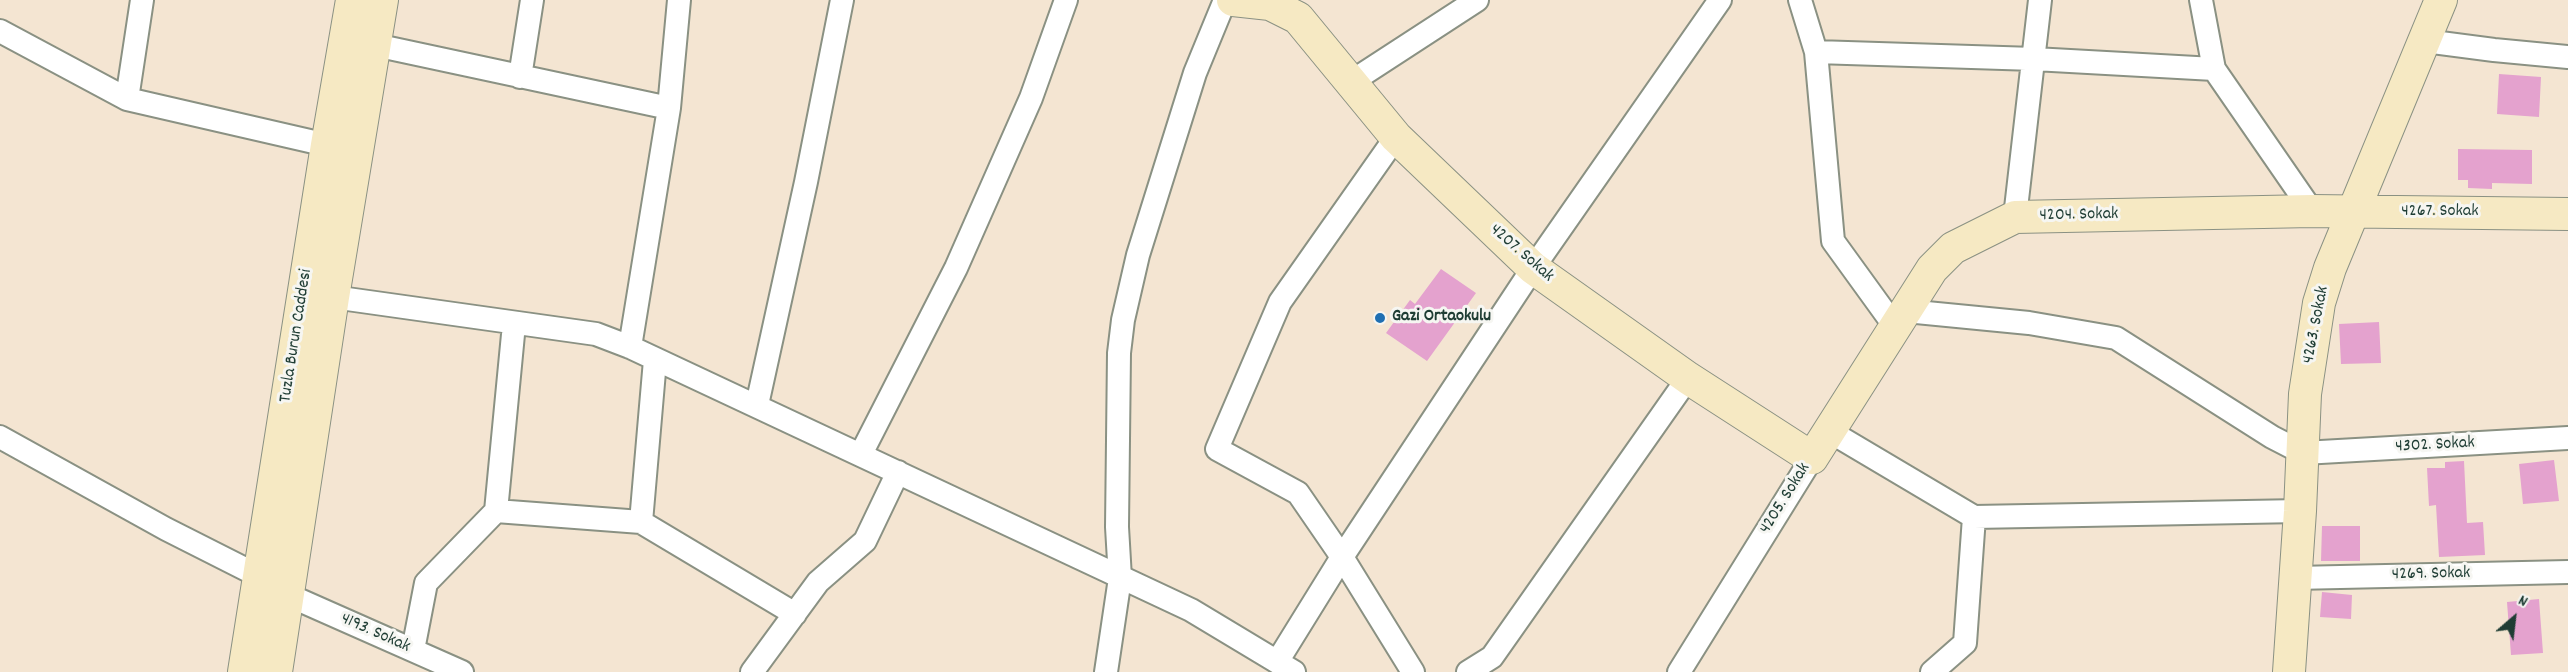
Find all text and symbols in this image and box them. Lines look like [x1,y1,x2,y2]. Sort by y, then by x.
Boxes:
street label: 4267. Sokak [2401,202,2479,224]
street label: 4204. Sokak [2039,205,2119,227]
street label: 4207. Sokak [1484,220,1558,288]
street label: Tuzla Burun Caddesi [276,268,318,404]
street label: 4263. Sokak [2299,284,2335,366]
place label: Gazi Ortaokulu [1392,307,1491,329]
marker: Gazi Ortaokulu [1373,311,1387,325]
street label: 4302. Sokak [2395,433,2475,459]
street label: 4205. Sokak [1756,459,1816,539]
street label: 4269. Sokak [2391,564,2471,586]
north arrow [2484,588,2544,648]
text: N [2514,590,2532,614]
street label: 4193. Sokak [337,609,413,659]

